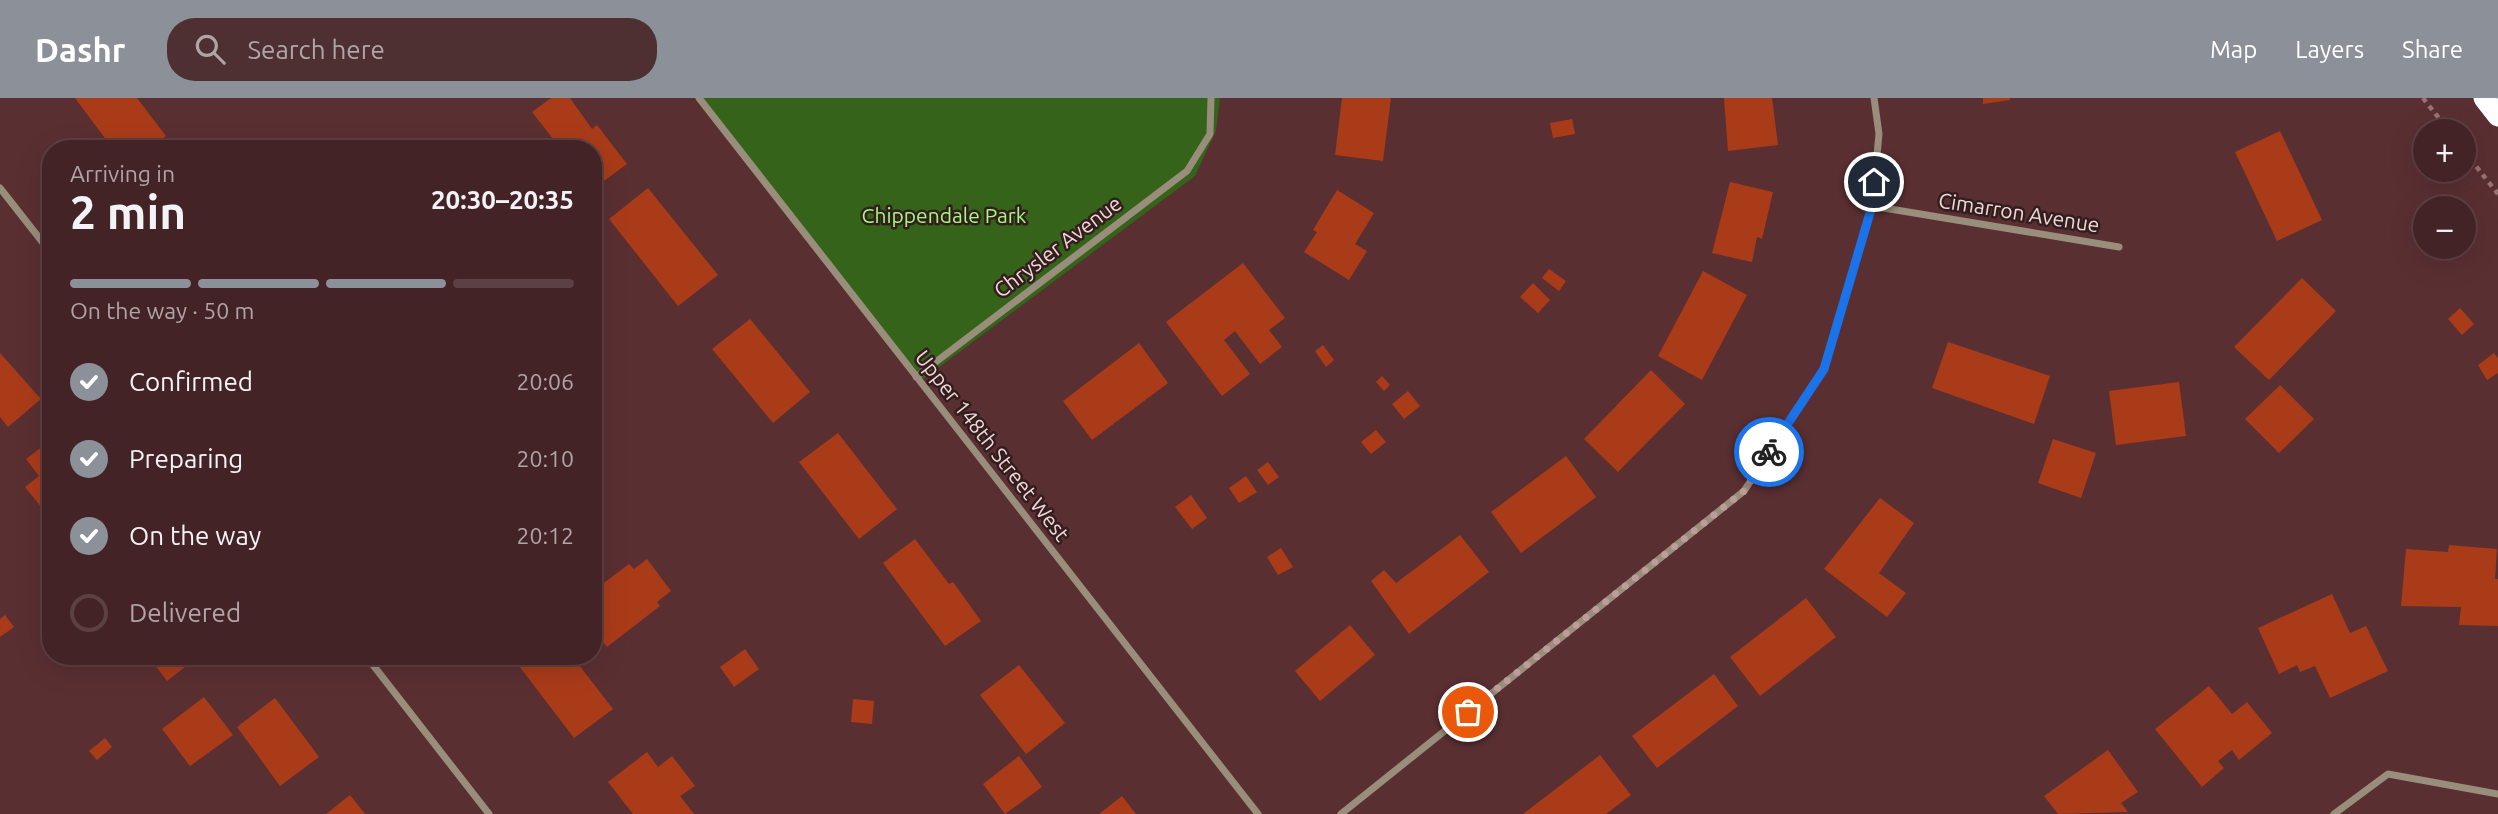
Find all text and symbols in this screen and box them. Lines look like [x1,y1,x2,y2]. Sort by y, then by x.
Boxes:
search box [167,18,657,81]
icon: search [191,30,229,68]
text: Dashr [35,31,125,68]
text: Search here [247,35,385,64]
text: Map [2210,36,2257,63]
text: Layers [2295,36,2364,63]
text: Share [2402,36,2463,63]
map controls [2413,119,2476,259]
button: + [2413,119,2476,182]
pin [1844,152,1904,212]
text: Arriving in [70,161,175,186]
icon: home [1855,163,1893,201]
text: 20:30–20:35 [431,185,574,214]
text: 2 min [70,186,186,238]
street label: Cimarron Avenue [1937,187,2101,237]
street label: Chrysler Avenue [989,191,1126,302]
button: − [2413,196,2476,259]
park label: Chippendale Park [862,203,1027,227]
text: On the way · 50 m [70,298,254,323]
street label: Upper 148th Street West [911,345,1075,546]
icon: check [70,363,108,401]
text: Confirmed [129,367,253,396]
text: 20:06 [516,369,574,394]
courier [1734,417,1804,487]
icon: bike [1750,433,1788,471]
icon: check [70,440,108,478]
text: Preparing [129,444,243,473]
text: 20:10 [516,446,574,471]
icon: check [70,517,108,555]
text: On the way [129,521,261,550]
text: 20:12 [516,523,574,548]
text: Delivered [129,598,241,627]
pin [1438,682,1498,742]
icon: bag [1449,693,1487,731]

